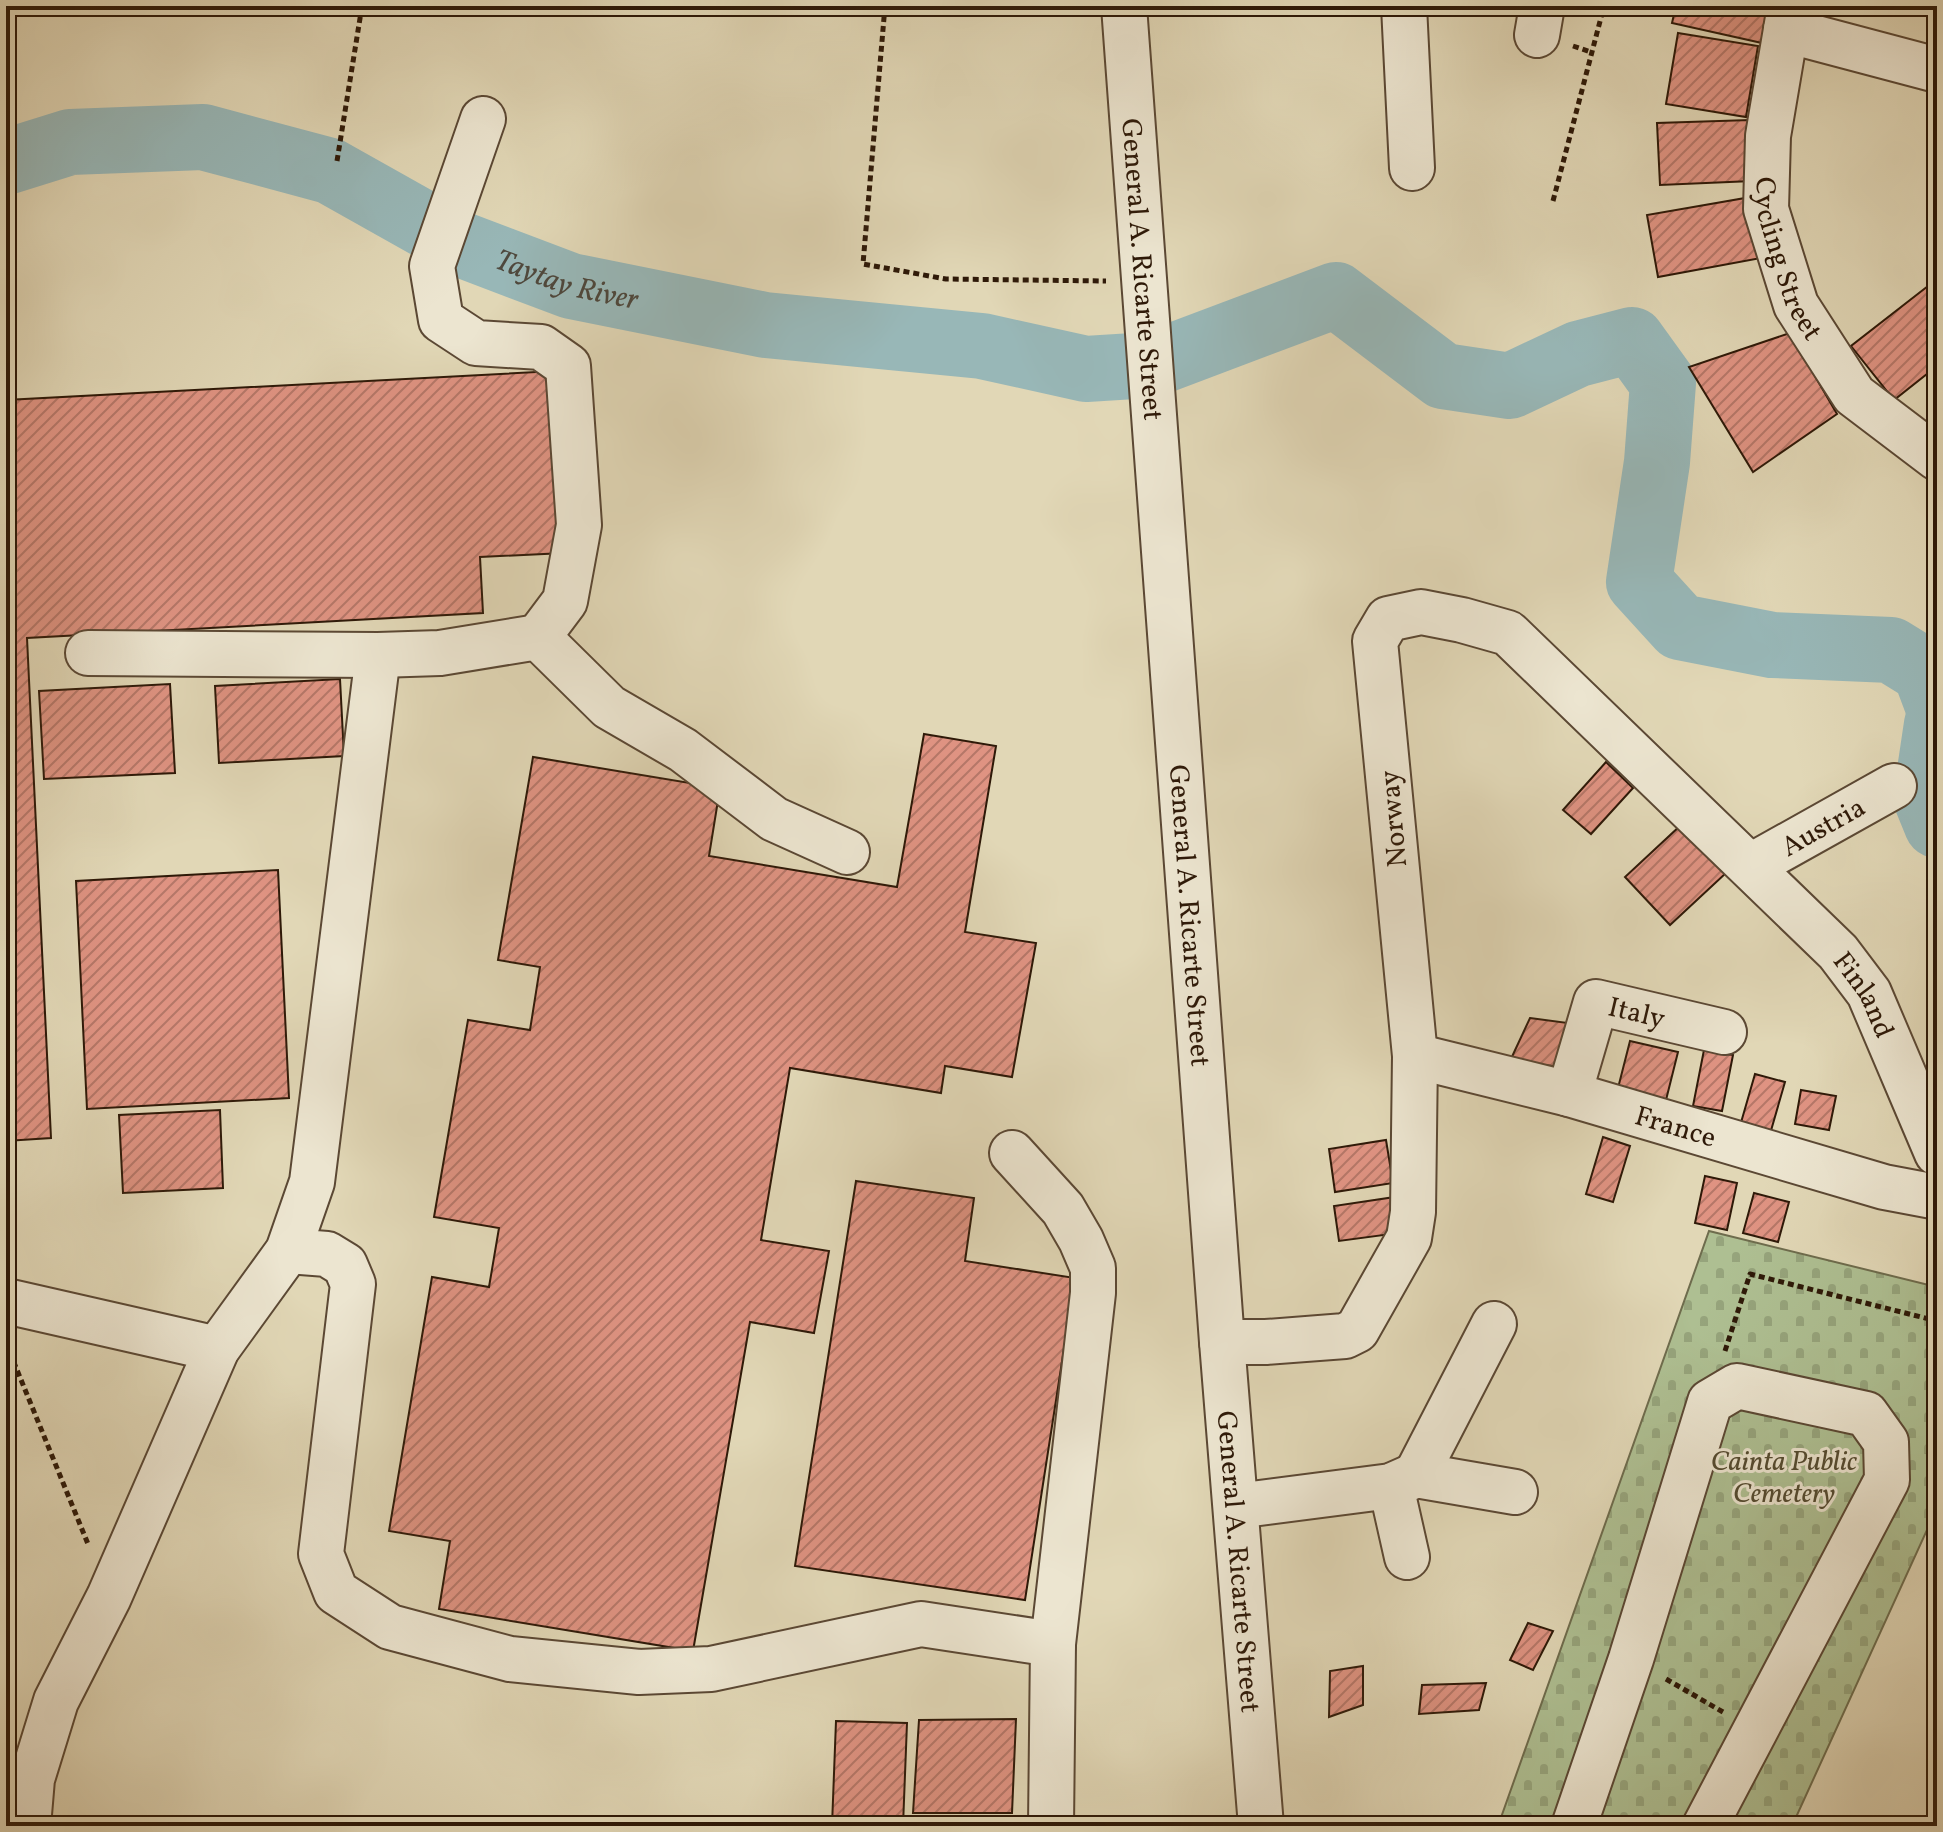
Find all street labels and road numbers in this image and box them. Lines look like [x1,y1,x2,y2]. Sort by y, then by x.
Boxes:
street label: General A. Ricarte Street [1110,117,1171,422]
street label: Cycling Street [1744,176,1831,349]
street label: General A. Ricarte Street [1158,763,1219,1068]
street label: Norway [1371,769,1418,869]
street label: Austria [1775,789,1873,867]
street label: Finland [1822,944,1903,1045]
street label: Italy [1604,989,1669,1040]
street label: France [1630,1097,1720,1158]
street label: General A. Ricarte Street [1206,1409,1269,1714]

